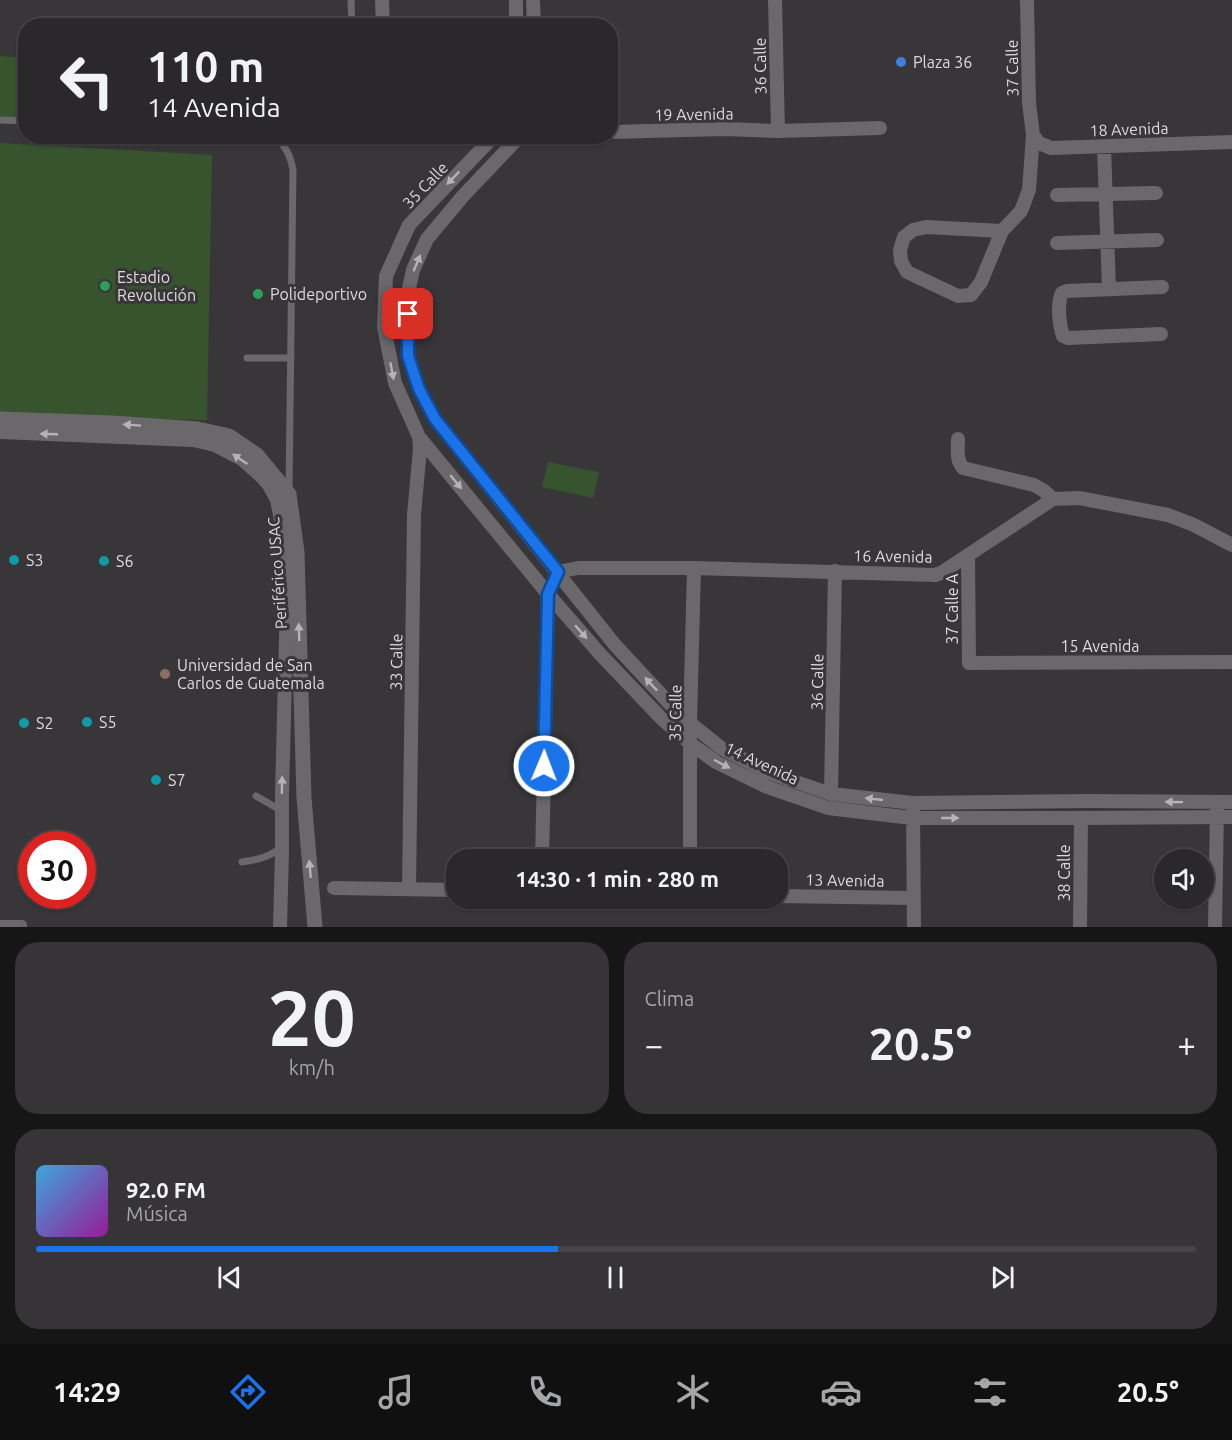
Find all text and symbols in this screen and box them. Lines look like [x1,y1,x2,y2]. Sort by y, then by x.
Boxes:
street label: 36 Calle [751,37,769,95]
street label: 37 Calle [1003,39,1021,97]
icon: left [48,42,126,120]
text: 110 m [147,43,264,90]
place label: Plaza 36 [913,53,972,71]
marker: Plaza 36 [894,55,908,69]
text: 14 Avenida [147,92,281,122]
street label: 19 Avenida [654,104,734,124]
street label: 18 Avenida [1089,119,1169,139]
street label: 35 Calle [399,158,451,212]
one-way arrow [447,171,461,185]
one-way arrow [412,253,422,271]
place label: Estadio Revolución [117,268,196,304]
marker: Estadio Revolución [98,279,112,293]
place label: Polideportivo [270,285,367,303]
marker: Polideportivo [251,287,265,301]
pin [382,288,433,339]
icon: arrive [391,297,424,330]
one-way arrow [388,361,397,380]
one-way arrow [123,420,142,429]
one-way arrow [40,430,59,439]
one-way arrow [232,453,248,464]
one-way arrow [449,474,462,489]
street label: Periférico USAC [264,516,290,630]
street label: 16 Avenida [853,546,933,566]
place label: S3 [26,551,43,569]
place label: S6 [116,552,133,570]
marker: S3 [7,553,21,567]
marker: S6 [97,554,111,568]
street label: 37 Calle A [943,573,961,645]
one-way arrow [295,623,304,642]
one-way arrow [574,624,587,639]
street label: 33 Calle [387,633,405,691]
street label: 15 Avenida [1060,637,1140,655]
street label: 36 Calle [808,653,826,711]
place label: Universidad de San Carlos de Guatemala [177,656,325,692]
marker: Universidad de San Carlos de Guatemala [158,667,172,681]
one-way arrow [644,676,658,691]
street label: 35 Calle [666,684,684,742]
place label: S5 [99,713,116,731]
place label: S2 [36,714,53,732]
marker: S5 [80,715,94,729]
marker: S2 [17,716,31,730]
position arrow [512,734,576,798]
street label: 14 Avenida [722,738,802,788]
one-way arrow [714,759,731,769]
place label: S7 [168,771,185,789]
marker: S7 [149,773,163,787]
one-way arrow [277,775,287,794]
one-way arrow [864,794,883,803]
one-way arrow [1164,797,1183,806]
one-way arrow [940,813,959,823]
speed limit sign: 30 [18,831,96,909]
street label: 38 Calle [1055,845,1073,901]
map controls [1154,849,1214,909]
button: sound [1154,849,1214,909]
one-way arrow [305,859,315,878]
text: 14:30 · 1 min · 280 m [515,866,719,891]
street label: 13 Avenida [805,870,885,890]
text: 20 [268,973,356,1061]
text: Clima [645,987,694,1010]
text: 20.5° [869,1018,972,1069]
text: − [645,1026,663,1063]
text: + [1177,1026,1196,1063]
text: km/h [289,1056,335,1079]
text: 92.0 FM [126,1177,206,1202]
text: Música [126,1202,188,1225]
icon: previous [213,1261,246,1294]
icon: pause [599,1261,632,1294]
icon: next [986,1261,1019,1294]
icon: directions [227,1371,269,1413]
icon: music [375,1371,417,1413]
icon: phone [524,1371,566,1413]
icon: climate [672,1371,714,1413]
icon: car [820,1371,862,1413]
icon: filters [969,1371,1011,1413]
text: 14:29 [53,1377,121,1407]
text: 20.5° [1117,1377,1179,1407]

